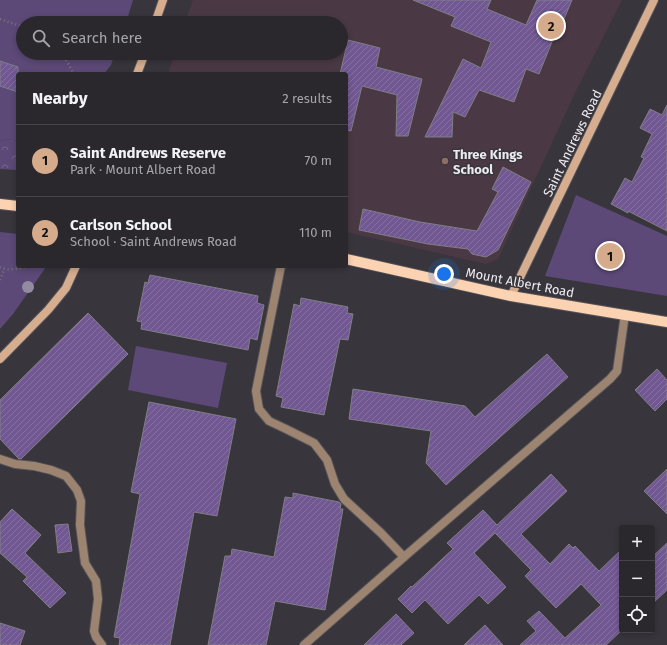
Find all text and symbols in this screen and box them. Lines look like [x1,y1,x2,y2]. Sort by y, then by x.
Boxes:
pin: 2 [538,11,564,41]
search box [16,16,348,60]
icon: search [30,27,52,49]
text: Search here [62,29,142,47]
street label: Saint Andrews Road [540,87,605,199]
text: Nearby [32,88,87,109]
text: 2 results [282,91,332,106]
text: Saint Andrews Reserve [70,144,226,162]
place label: Three Kings School [453,147,523,177]
text: 1 [42,153,48,168]
text: 70 m [305,153,332,168]
marker: Three Kings School [440,156,450,166]
text: Park · Mount Albert Road [70,162,216,177]
text: Carlson School [70,216,172,234]
text: 2 [42,225,48,240]
text: 110 m [299,225,332,240]
text: School · Saint Andrews Road [70,234,237,249]
pin: 1 [597,241,623,271]
your location [434,264,454,284]
street label: Mount Albert Road [464,265,575,300]
map controls [619,525,655,633]
button: + [619,525,655,561]
button: − [619,561,655,597]
button: locate [619,597,655,633]

